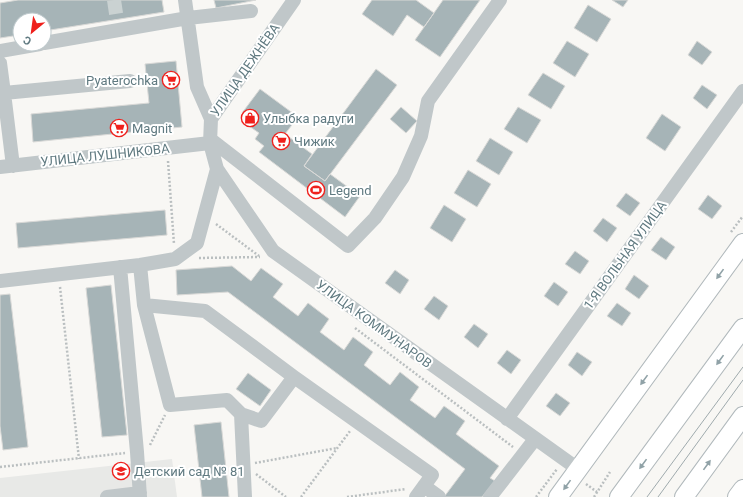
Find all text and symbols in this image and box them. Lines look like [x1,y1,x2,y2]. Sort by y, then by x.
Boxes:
north arrow [12,12,52,52]
street label: УЛИЦА ДЕЖНЁВА [207,20,283,119]
text: С [21,33,34,48]
supermarket icon: Pyaterochka [161,70,181,90]
place label: Pyaterochka [86,73,158,88]
shop icon: Улыбка радуги [240,108,260,128]
place label: Улыбка радуги [263,111,354,126]
supermarket icon: Magnit [109,118,129,138]
place label: Magnit [132,121,172,136]
supermarket icon: Чижик [271,131,291,151]
place label: Чижик [294,134,335,149]
street label: УЛИЦА ЛУШНИКОВА [40,141,171,169]
sports icon: Legend [306,180,326,200]
place label: Legend [329,183,372,198]
street label: 1-Я ВОЛЬНАЯ УЛИЦА [581,197,670,312]
one-way arrow [716,269,724,280]
street label: УЛИЦА КОММУНАРОВ [313,277,435,371]
one-way arrow [716,354,724,365]
one-way arrow [640,374,648,385]
one-way arrow [639,459,647,470]
one-way arrow [703,460,711,471]
school or university icon: Детский сад № 81 [111,461,131,481]
place label: Детский сад № 81 [134,464,245,479]
one-way arrow [563,479,571,490]

